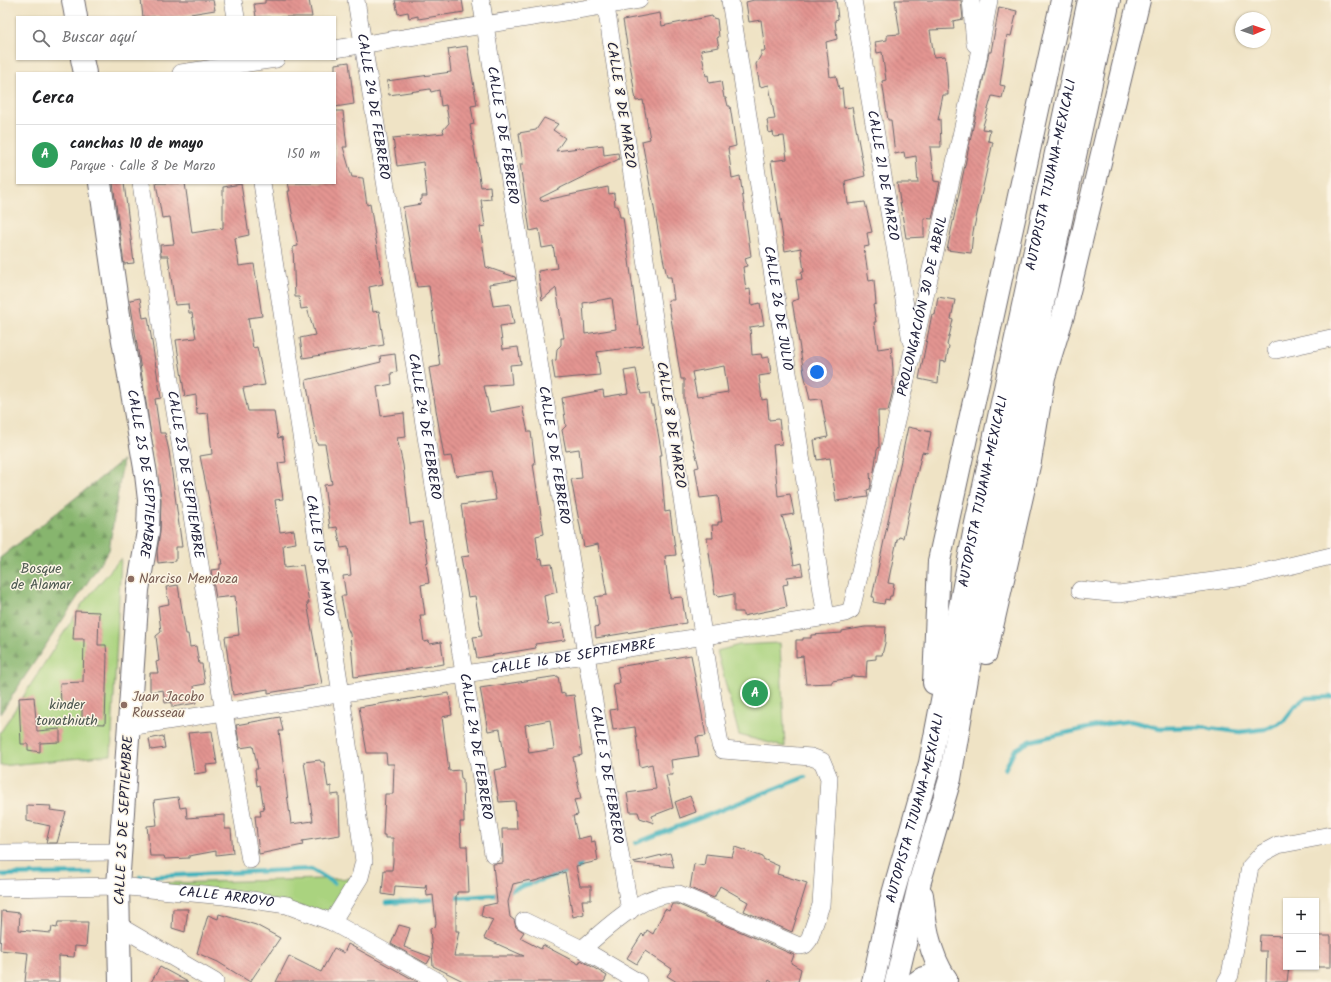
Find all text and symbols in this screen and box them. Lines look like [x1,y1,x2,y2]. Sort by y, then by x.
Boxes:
north arrow [1235,12,1271,48]
search box [16,16,336,60]
text: Buscar aquí [62,26,135,50]
icon: search [30,27,52,49]
street label: CALLE 24 DE FEBRERO [351,32,396,182]
street label: CALLE 8 DE MARZO [600,40,642,170]
street label: CALLE 5 DE FEBRERO [481,65,525,206]
street label: AUTOPISTA TIJUANA-MEXICALI [1020,77,1083,272]
text: Cerca [32,85,74,112]
street label: CALLE 21 DE MARZO [861,109,905,243]
text: canchas 10 de mayo [70,132,203,156]
text: A [41,144,49,165]
text: 150 m [287,144,320,165]
text: Parque · Calle 8 De Marzo [70,156,215,177]
street label: PROLONGACIÓN 30 DE ABRIL [891,214,954,399]
street label: CALLE 26 DE JULIO [757,244,799,373]
street label: CALLE 24 DE FEBRERO [402,352,447,502]
street label: CALLE 8 DE MARZO [650,360,692,490]
your location [807,362,827,382]
street label: CALLE 5 DE FEBRERO [532,384,576,526]
street label: CALLE 25 DE SEPTIEMBRE [121,388,160,560]
street label: CALLE 25 DE SEPTIEMBRE [161,389,210,561]
street label: AUTOPISTA TIJUANA-MEXICALI [953,394,1014,589]
street label: CALLE 15 DE MAYO [299,493,340,618]
park label: Bosque de Alamar [11,558,72,596]
place label: Narciso Mendoza [139,568,238,590]
marker: Narciso Mendoza [126,574,136,584]
street label: CALLE 16 DE SEPTIEMBRE [490,633,658,681]
street label: CALLE 24 DE FEBRERO [453,672,498,822]
pin: A [742,678,768,708]
place label: Juan Jacobo Rousseau [132,686,204,724]
park label: kinder tonathiuth [36,694,98,732]
marker: Juan Jacobo Rousseau [119,700,129,710]
street label: CALLE 5 DE FEBRERO [584,704,629,846]
street label: AUTOPISTA TIJUANA-MEXICALI [880,712,950,905]
street label: CALLE 25 DE SEPTIEMBRE [109,734,139,905]
street label: CALLE ARROYO [178,881,276,914]
map controls [1283,898,1319,970]
button: + [1283,898,1319,934]
button: − [1283,934,1319,970]

